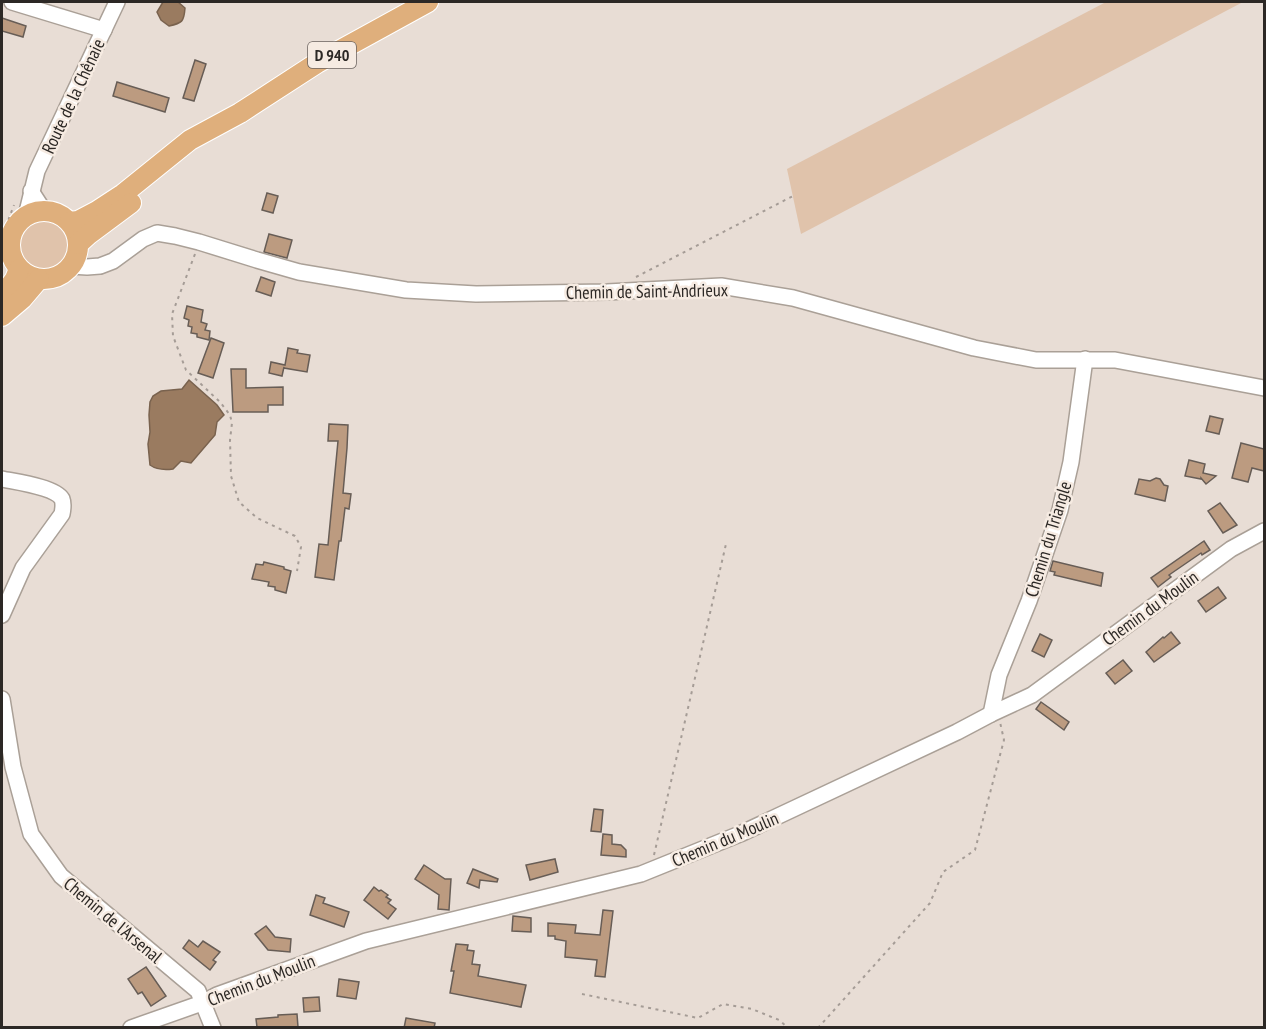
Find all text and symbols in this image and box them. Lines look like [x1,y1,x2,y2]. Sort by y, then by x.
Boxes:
street label: Route de la Chênaie [36,35,110,157]
road number: D 940 [308,42,356,68]
street label: Chemin de Saint-Andrieux [566,278,729,304]
street label: Chemin du Triangle [1019,478,1077,600]
street label: Chemin du Moulin [1097,565,1203,651]
street label: Chemin du Moulin [668,806,782,872]
street label: Chemin de l'Arsenal [59,872,168,969]
street label: Chemin du Moulin [204,949,318,1011]

